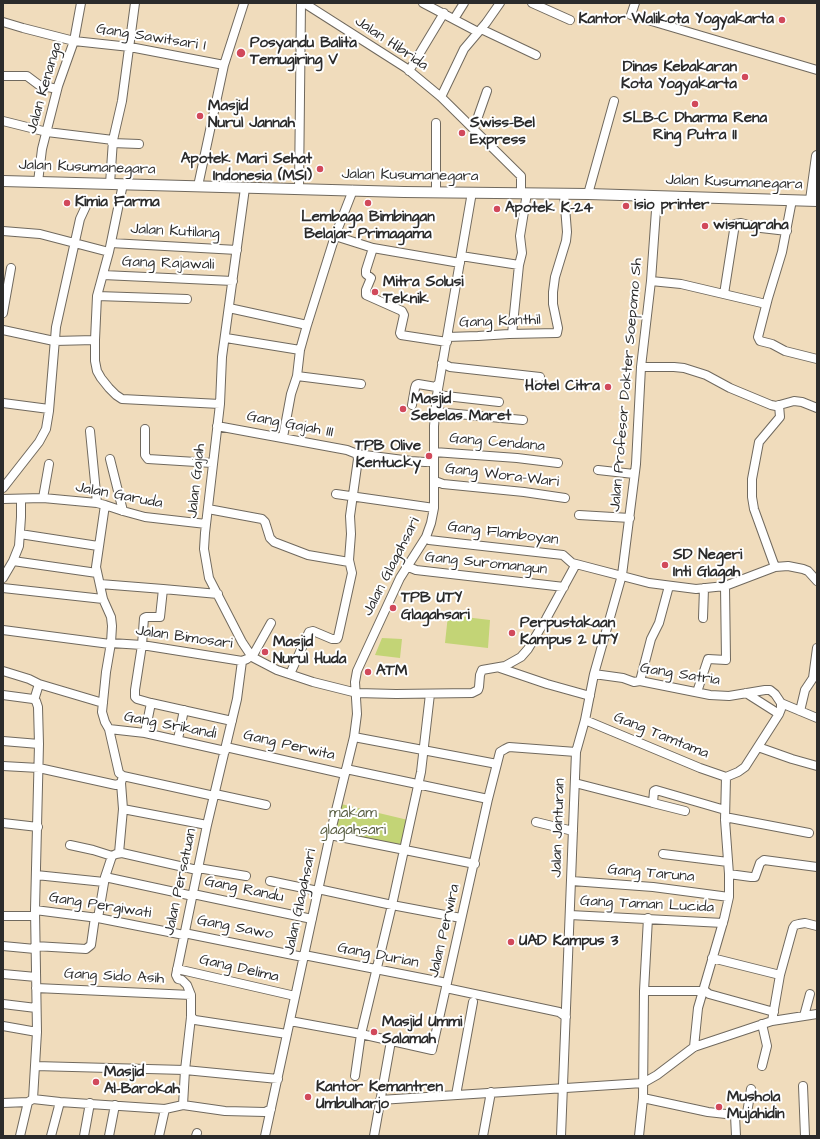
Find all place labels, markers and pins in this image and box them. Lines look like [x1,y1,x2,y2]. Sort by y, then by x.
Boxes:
place label: Kantor Walikota Yogyakarta [578,11,774,29]
marker: Kantor Walikota Yogyakarta [777,15,787,25]
place label: Posyandu Balita Temugiring V [250,35,357,70]
marker: Posyandu Balita Temugiring V [235,47,247,59]
place label: Dinas Kebakaran Kota Yogyakarta [621,59,737,94]
marker: Dinas Kebakaran Kota Yogyakarta [740,72,750,82]
place label: Masjid Nurul Jannah [208,98,295,133]
marker: SLB-C Dharma Rena Ring Putra II [690,99,700,109]
place label: SLB-C Dharma Rena Ring Putra II [623,110,767,145]
marker: Masjid Nurul Jannah [195,111,205,121]
place label: Swiss-Bel Express [470,115,535,150]
marker: Swiss-Bel Express [457,128,467,138]
place label: Apotek Mari Sehat Indonesia (MSI) [181,151,312,186]
marker: Apotek Mari Sehat Indonesia (MSI) [315,164,325,174]
place label: Kimia Farma [75,194,160,212]
place label: isio printer [634,197,709,215]
marker: Kimia Farma [62,198,72,208]
marker: Lembaga Bimbingan Belajar Primagama [363,198,373,208]
place label: Apotek K-24 [505,200,593,218]
marker: isio printer [621,201,631,211]
marker: Apotek K-24 [492,204,502,214]
place label: Lembaga Bimbingan Belajar Primagama [301,209,435,244]
place label: wisnugraha [713,217,789,235]
marker: wisnugraha [700,221,710,231]
place label: Mitra Solusi Teknik [383,274,464,309]
marker: Mitra Solusi Teknik [370,287,380,297]
place label: Hotel Citra [525,378,600,396]
marker: Hotel Citra [603,382,613,392]
place label: Masjid Sebelas Maret [411,391,511,426]
marker: Masjid Sebelas Maret [398,404,408,414]
place label: TPB Olive Kentucky [355,438,421,473]
marker: TPB Olive Kentucky [424,451,434,461]
place label: SD Negeri Inti Glagah [673,547,742,582]
marker: SD Negeri Inti Glagah [660,560,670,570]
place label: TPB UTY Glagahsari [401,590,470,625]
marker: TPB UTY Glagahsari [388,603,398,613]
place label: Perpustakaan Kampus 2 UTY [520,615,618,650]
marker: Perpustakaan Kampus 2 UTY [507,628,517,638]
place label: Masjid Nurul Huda [273,634,346,669]
marker: Masjid Nurul Huda [260,647,270,657]
place label: ATM [376,663,407,681]
marker: ATM [363,667,373,677]
place label: UAD Kampus 3 [519,933,618,951]
marker: UAD Kampus 3 [506,937,516,947]
place label: Masjid Ummi Salamah [382,1014,462,1049]
marker: Masjid Ummi Salamah [369,1027,379,1037]
place label: Masjid Al-Barokah [104,1064,180,1099]
marker: Masjid Al-Barokah [91,1077,101,1087]
place label: Kantor Kemantren Umbulharjo [316,1079,443,1114]
place label: Mushola Mujahidin [727,1089,784,1124]
marker: Kantor Kemantren Umbulharjo [303,1092,313,1102]
marker: Mushola Mujahidin [714,1102,724,1112]

